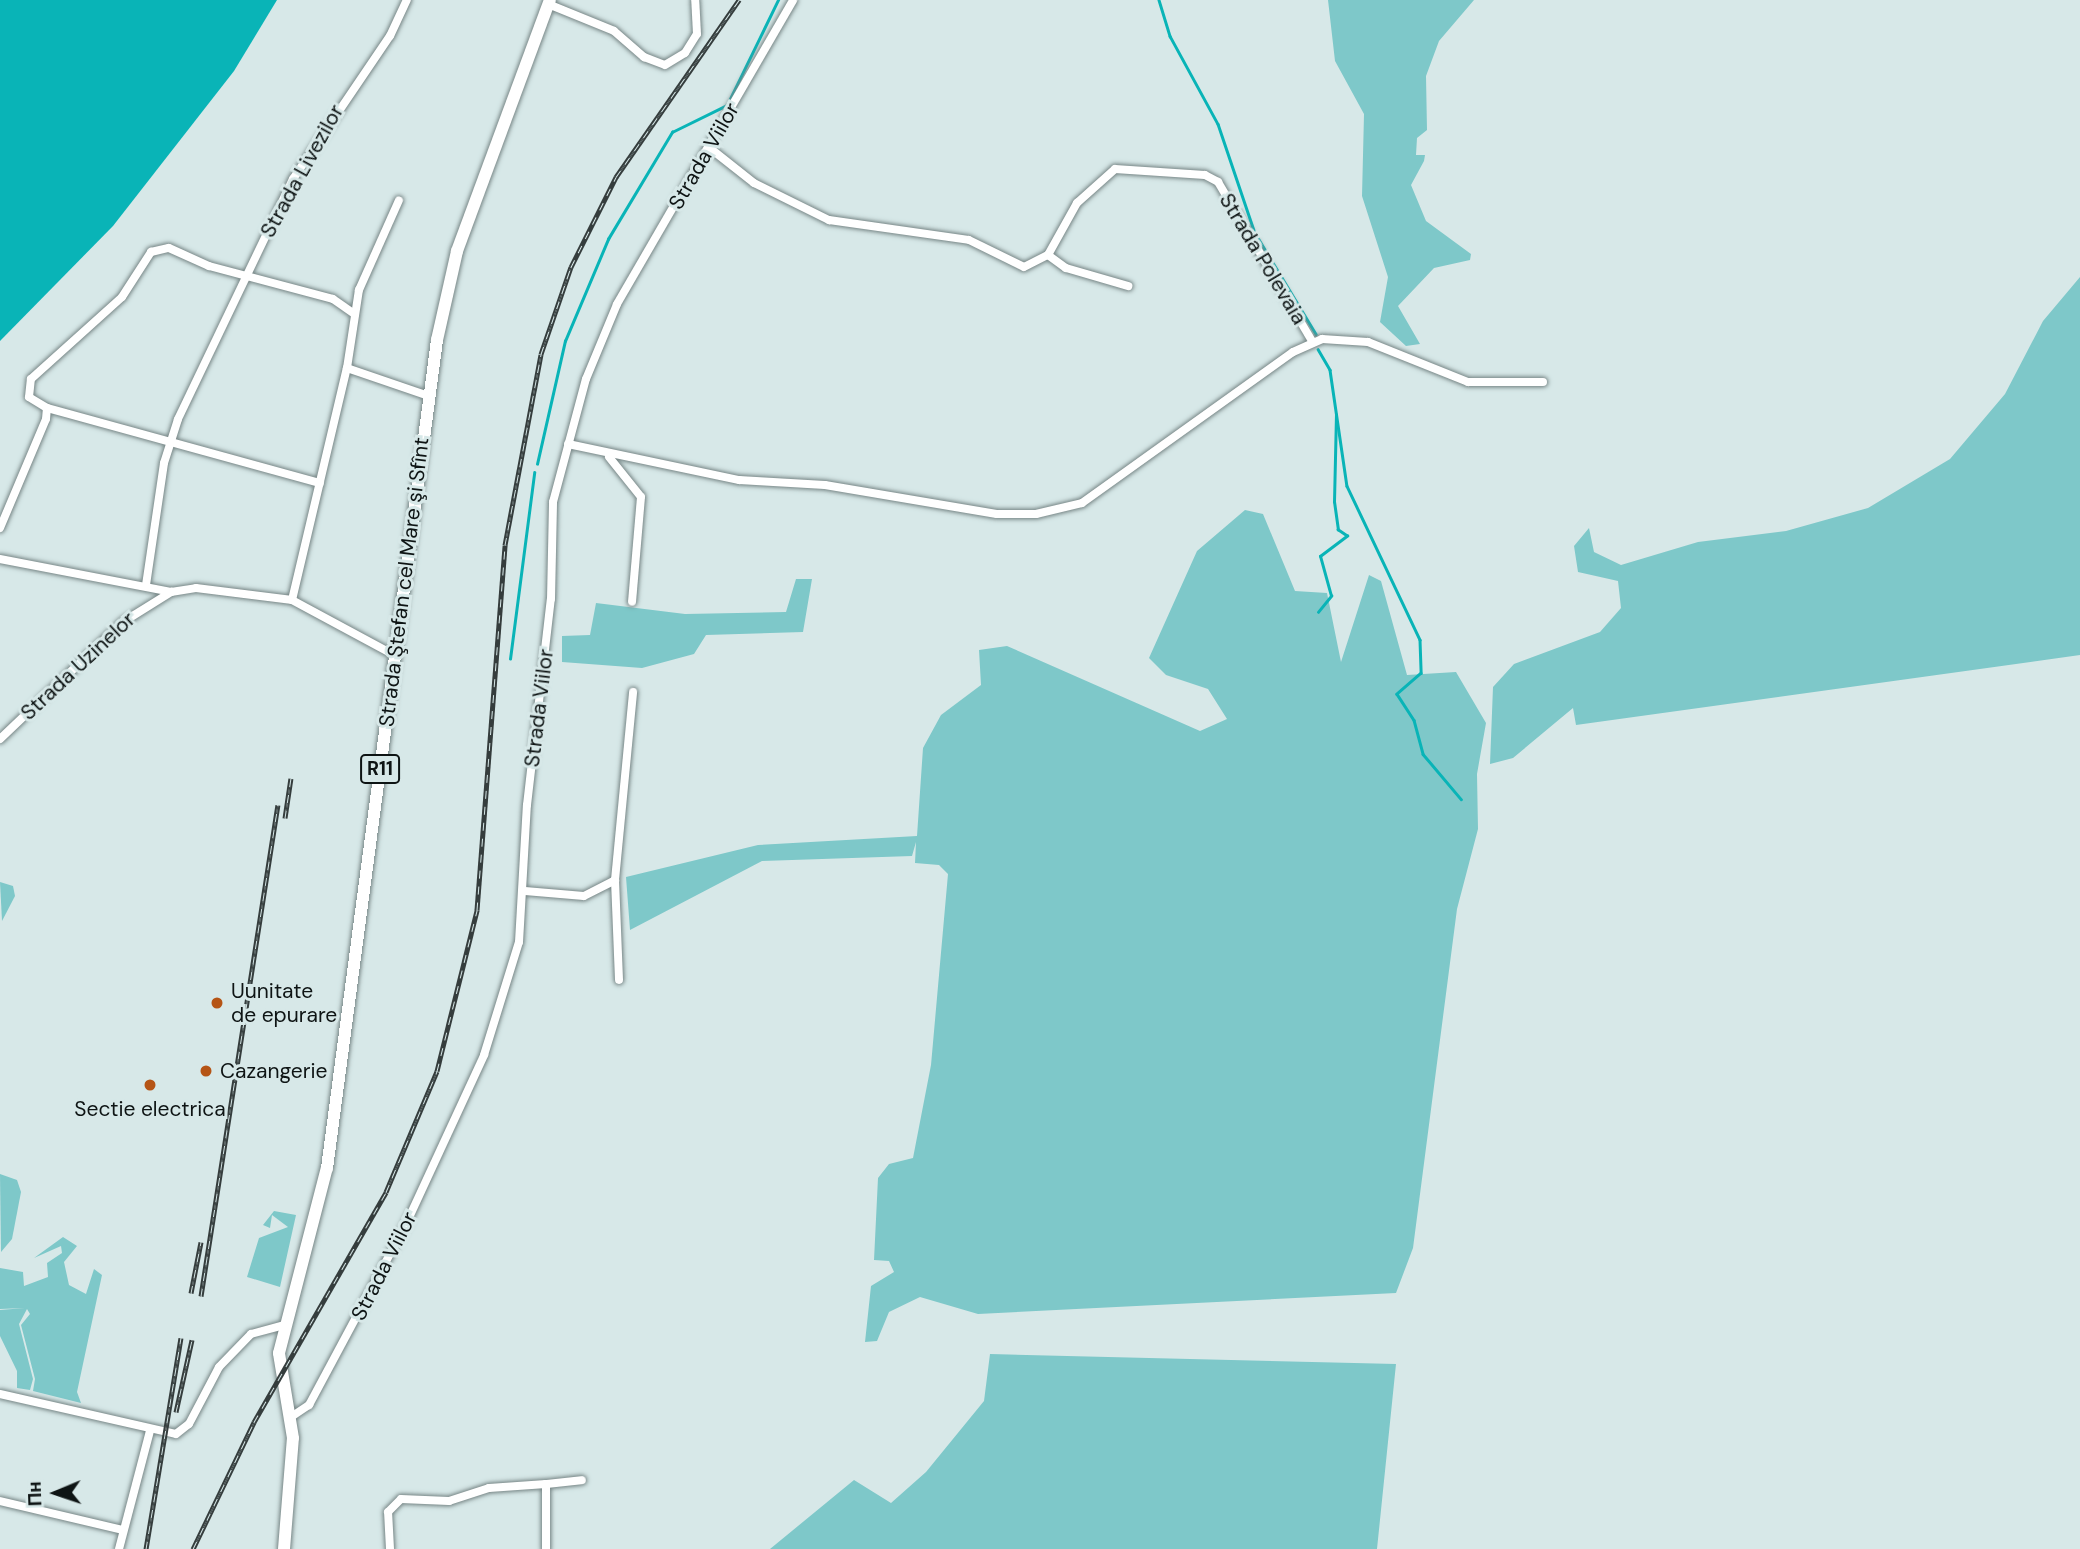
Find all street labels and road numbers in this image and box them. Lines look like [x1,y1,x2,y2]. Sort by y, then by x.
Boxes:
street label: Strada Viilor [663,98,745,214]
street label: Strada Livezilor [255,100,349,242]
street label: Strada Polevaia [1214,189,1312,329]
street label: Strada Ştefan cel Mare şi Sfînt [374,436,434,728]
street label: Strada Uzinelor [16,607,140,725]
street label: Strada Viilor [519,647,559,769]
road number: R11 [359,754,401,784]
street label: Strada Viilor [346,1207,422,1325]

